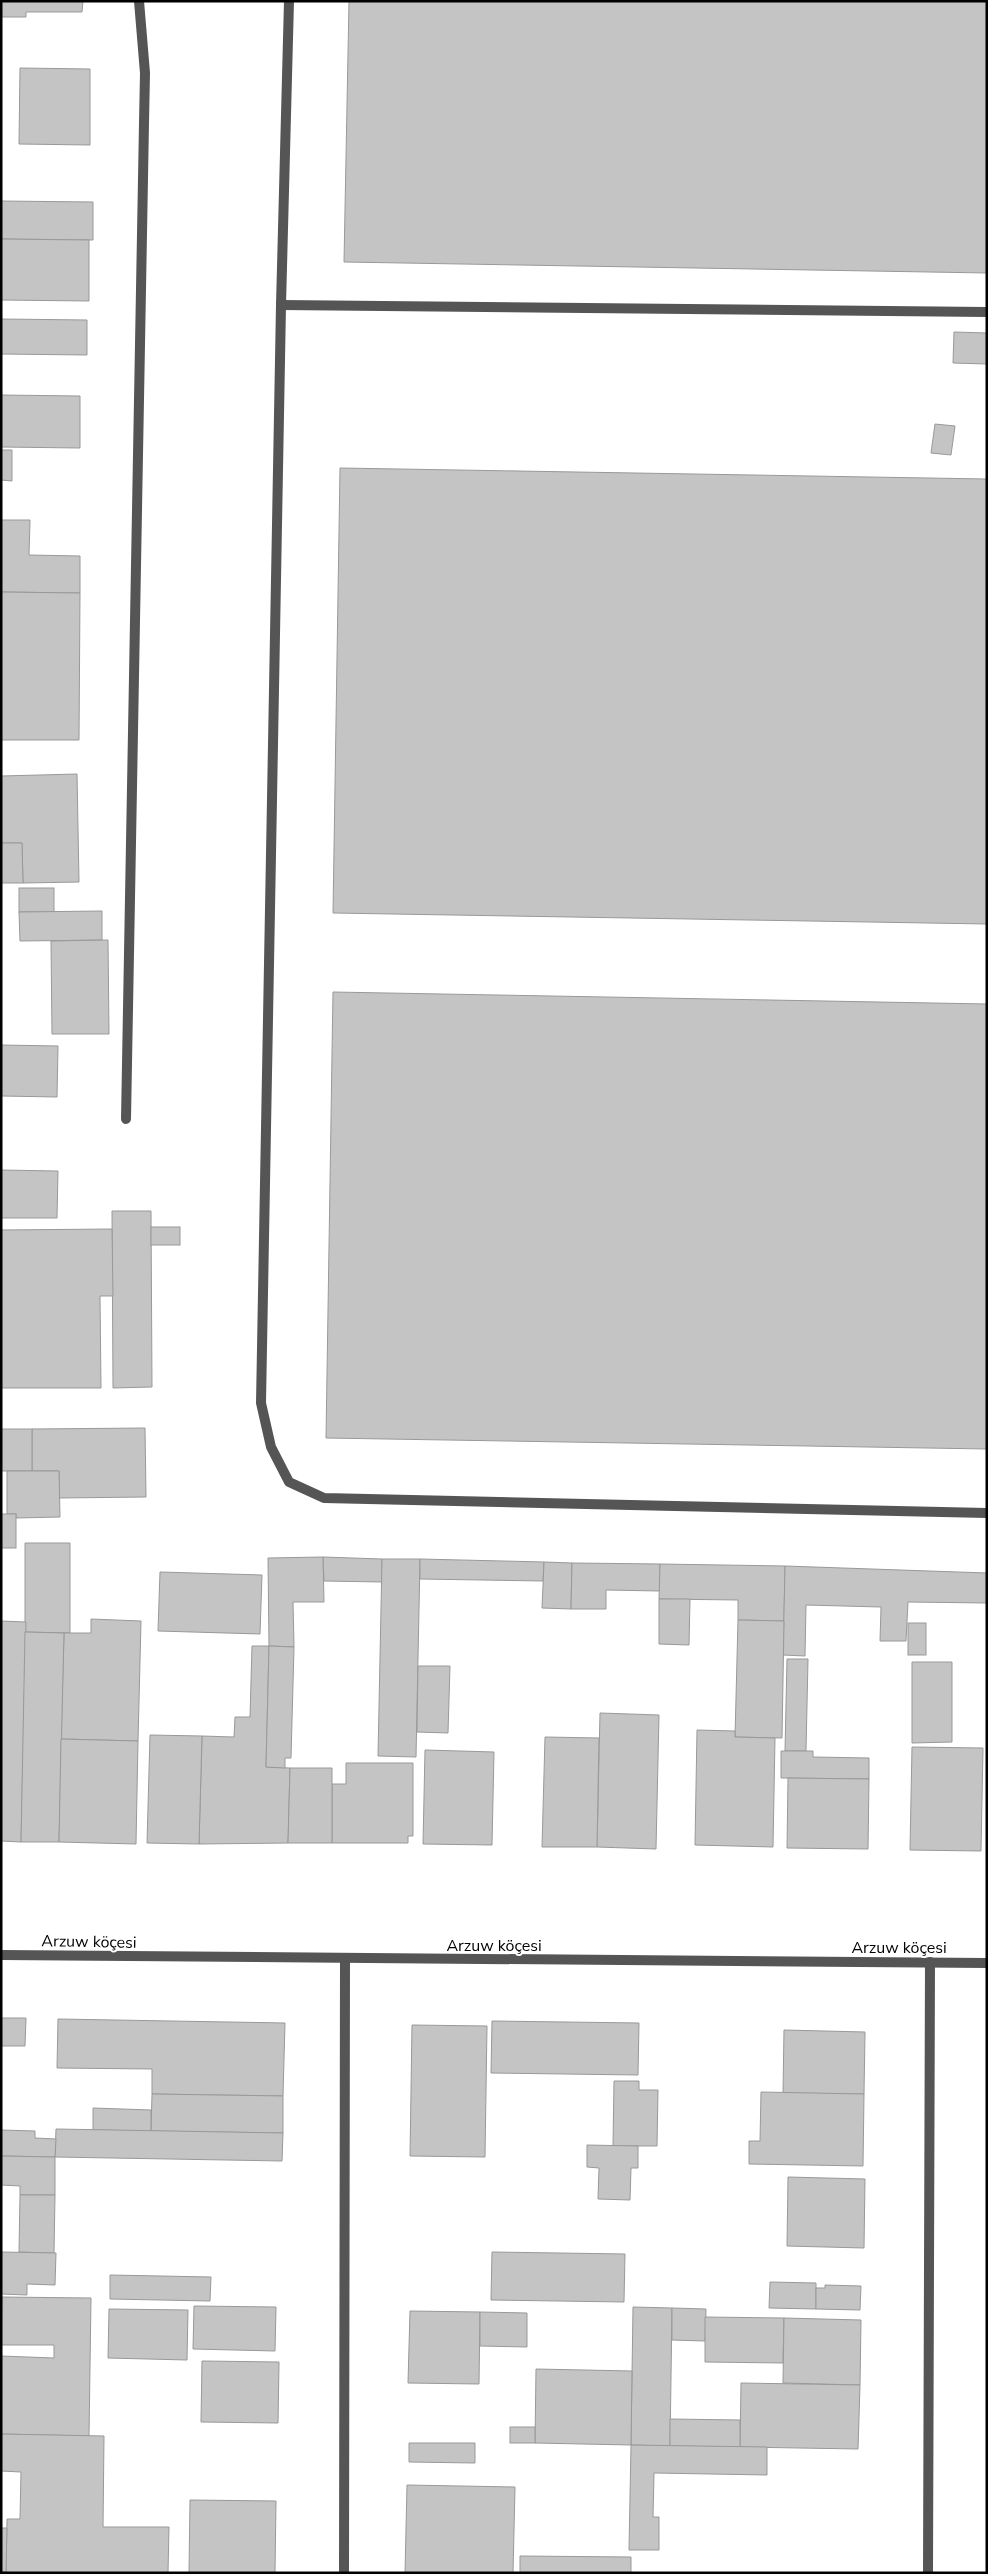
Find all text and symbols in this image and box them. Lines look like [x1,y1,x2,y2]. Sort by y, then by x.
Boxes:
street label: Arzuw köçesi [41,1930,137,1954]
street label: Arzuw köçesi [446,1935,542,1957]
street label: Arzuw köçesi [851,1937,947,1959]

